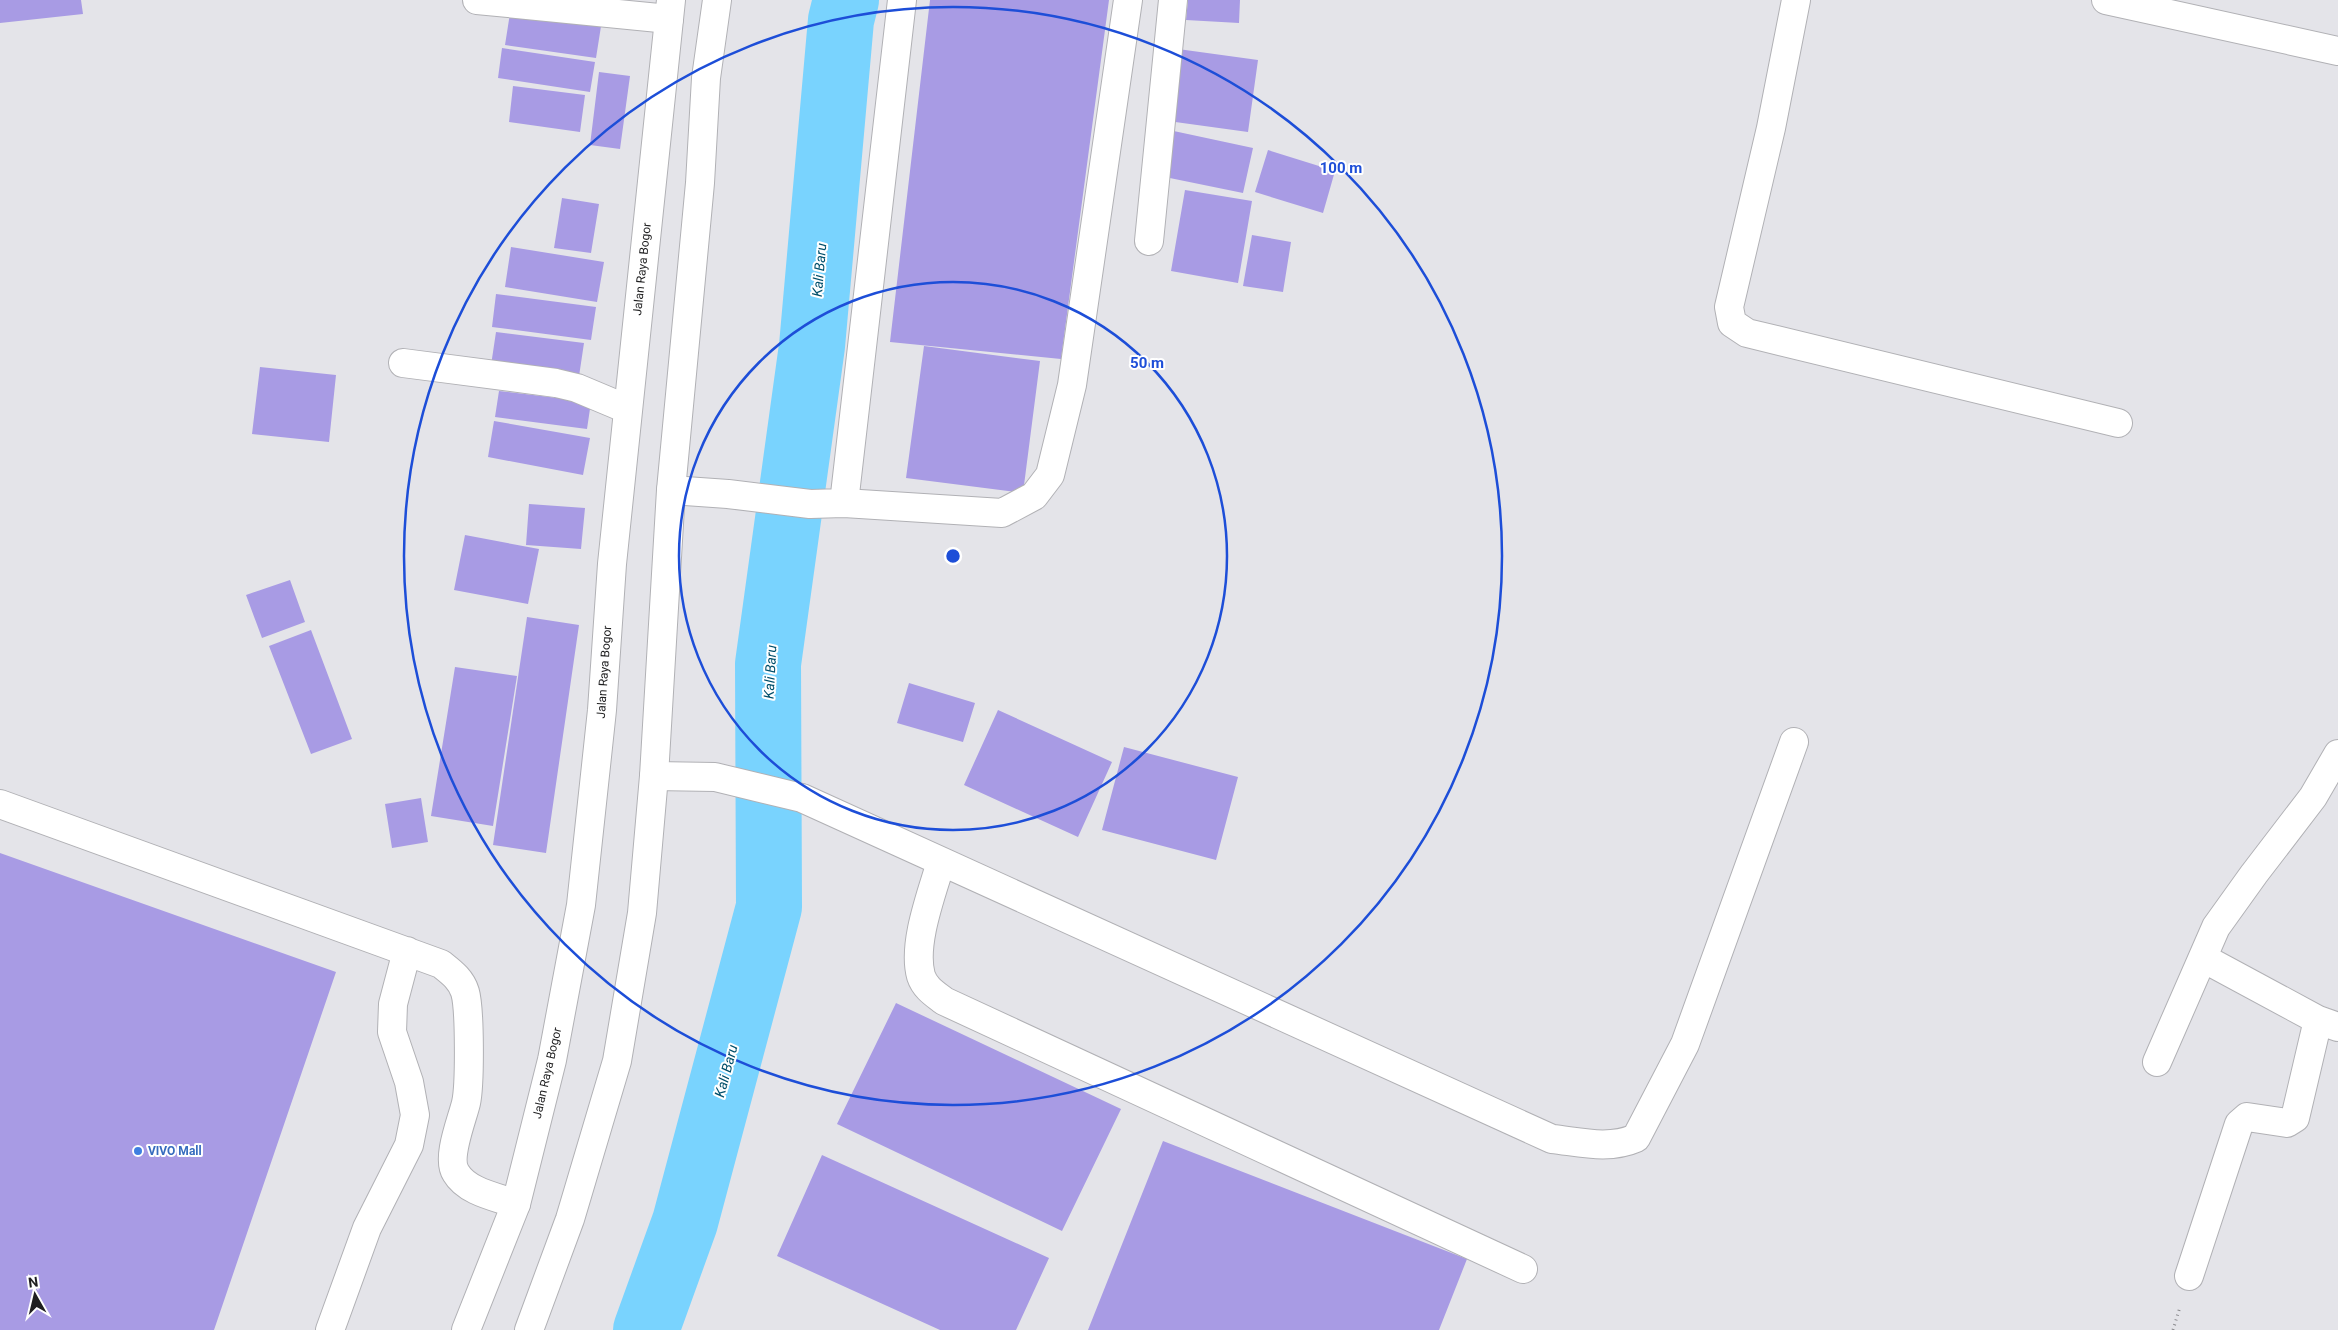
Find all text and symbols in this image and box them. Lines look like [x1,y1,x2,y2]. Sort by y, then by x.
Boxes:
text: 100 m [1320,159,1362,177]
street label: Jalan Raya Bogor [630,222,654,316]
water label: Kali Baru [809,242,829,298]
text: 50 m [1130,354,1164,372]
centre of rings [944,547,962,565]
street label: Jalan Raya Bogor [594,625,614,719]
water label: Kali Baru [761,644,779,699]
street label: Jalan Raya Bogor [530,1026,564,1120]
water label: Kali Baru [711,1042,741,1099]
place label: VIVO Mall [148,1144,202,1158]
marker: VIVO Mall [132,1145,144,1157]
north arrow [10,1270,60,1320]
text: N [27,1274,39,1291]

